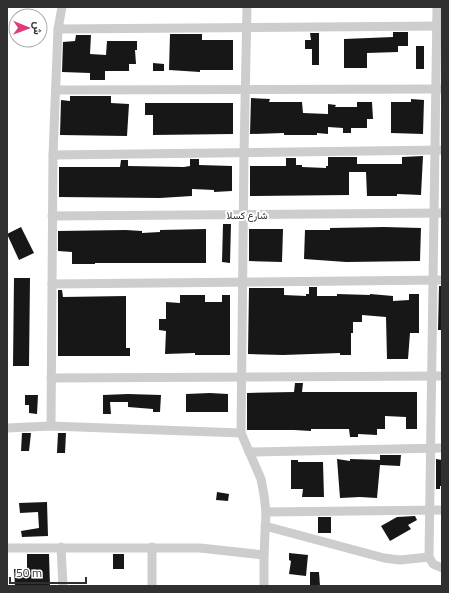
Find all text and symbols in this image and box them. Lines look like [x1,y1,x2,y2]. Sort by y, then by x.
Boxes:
north arrow [8,8,48,48]
text: ش [30,21,46,35]
street label: شارع كسلا [226,208,268,223]
scale bar [10,559,86,585]
text: 50 m [16,563,42,582]

